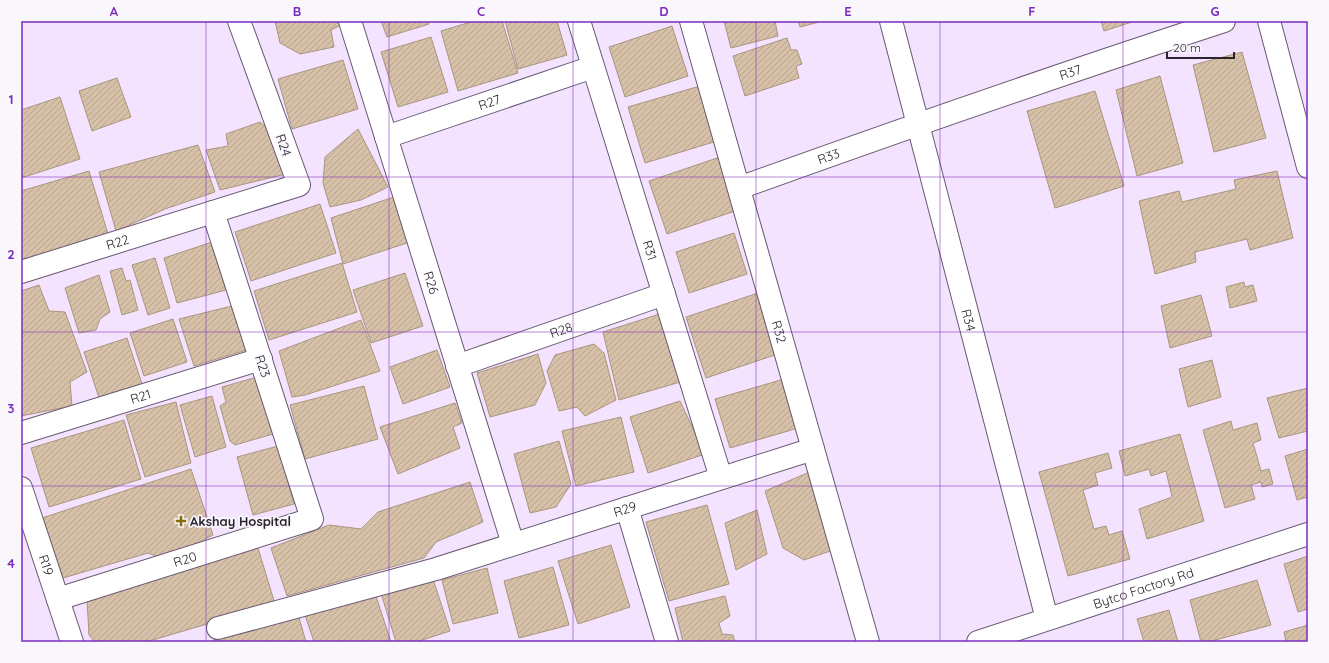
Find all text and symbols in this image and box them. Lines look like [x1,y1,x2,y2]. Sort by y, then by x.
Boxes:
text: A [110,3,119,19]
text: B [293,3,301,19]
text: C [477,3,485,19]
text: D [659,3,669,19]
text: E [844,3,852,19]
text: F [1028,3,1036,19]
text: G [1210,3,1220,19]
scale bar [1167,34,1234,60]
text: 20 m [1173,40,1201,55]
street label: R37 [1057,61,1084,83]
text: 1 [8,91,14,107]
street label: R27 [476,91,503,113]
street label: R24 [273,132,295,158]
street label: R33 [815,145,842,167]
street label: R22 [104,231,131,253]
street label: R31 [640,238,661,262]
text: 2 [7,246,15,262]
street label: R26 [420,269,443,296]
street label: R34 [958,307,980,333]
street label: R28 [547,319,574,341]
street label: R32 [769,319,790,345]
street label: R23 [252,353,274,379]
street label: R21 [128,385,153,407]
text: 3 [8,400,15,416]
street label: R29 [611,498,638,520]
place label: Akshay Hospital [190,513,291,529]
marker: Akshay Hospital [175,515,187,527]
street label: R20 [171,548,199,570]
street label: R19 [36,553,57,577]
text: 4 [7,555,15,571]
street label: Bytco Factory Rd [1091,564,1196,612]

